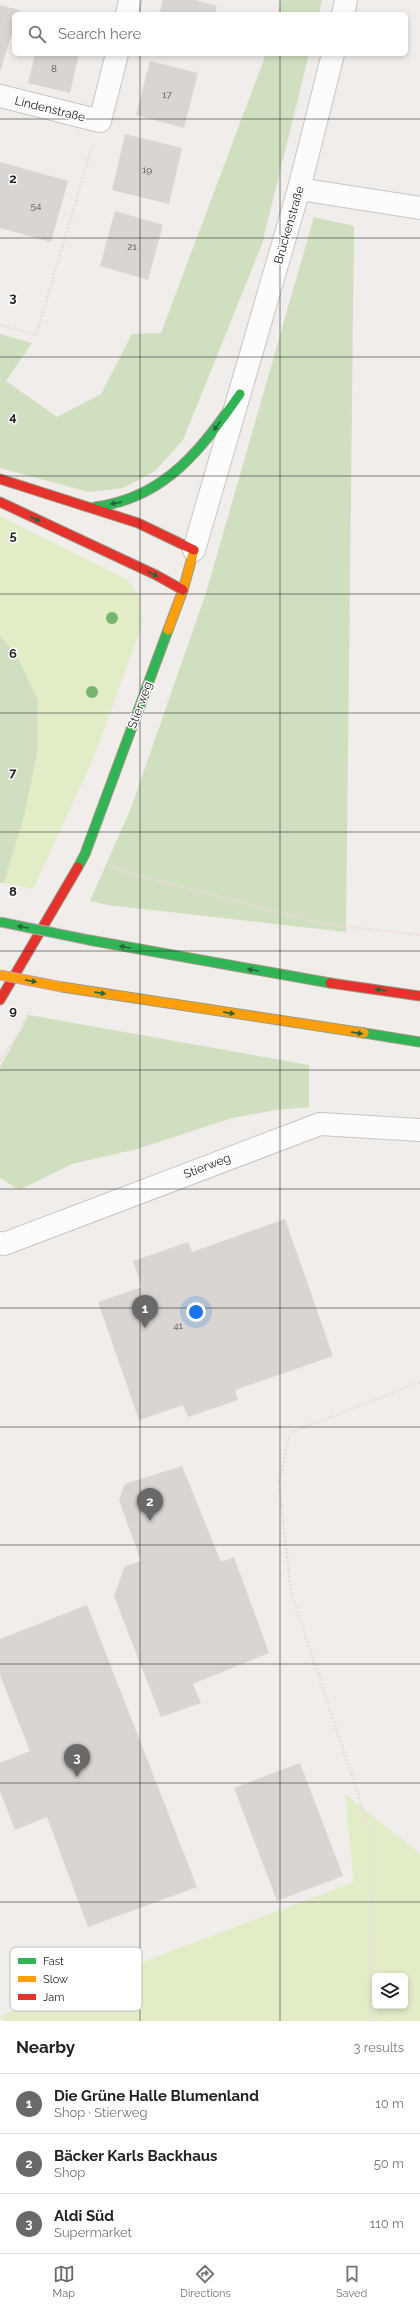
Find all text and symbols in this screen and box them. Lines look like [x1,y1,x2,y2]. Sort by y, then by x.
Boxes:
search box [12,12,408,56]
icon: search [26,23,48,45]
text: Search here [58,25,141,43]
house number: 8 [51,63,57,74]
house number: 17 [162,89,172,100]
street label: Lindenstraße [13,93,87,125]
house number: 19 [142,164,152,175]
text: 2 [9,171,17,186]
street label: Brückenstraße [271,185,307,265]
house number: 54 [31,200,42,211]
house number: 21 [127,241,137,252]
text: 3 [9,290,17,305]
text: 4 [9,409,17,424]
one-way arrow [213,420,222,431]
one-way arrow [110,501,123,507]
one-way arrow [30,516,41,522]
text: 5 [9,528,17,543]
one-way arrow [147,571,159,577]
text: 6 [9,646,17,661]
street label: Stierweg [125,680,155,730]
text: 7 [9,765,17,780]
text: 8 [9,884,17,899]
one-way arrow [17,924,29,930]
one-way arrow [119,944,131,950]
one-way arrow [247,967,259,973]
one-way arrow [25,979,37,985]
one-way arrow [375,987,387,993]
one-way arrow [94,990,107,996]
text: 9 [9,1003,17,1018]
one-way arrow [223,1011,235,1017]
one-way arrow [351,1030,363,1036]
street label: Stierweg [182,1151,232,1181]
pin: 1 [132,1295,158,1328]
your location [186,1302,206,1322]
house number: 41 [173,1320,184,1331]
pin: 2 [137,1488,163,1521]
pin: 3 [64,1744,90,1777]
legend [10,1947,142,2011]
text: Fast [43,1955,64,1968]
text: Slow [43,1973,68,1986]
map controls [372,1973,408,2009]
button: layers [372,1973,408,2009]
text: Jam [43,1991,64,2004]
text: Nearby [16,2037,75,2057]
text: 3 results [354,2040,404,2055]
text: Die Grüne Halle Blumenland [54,2087,259,2105]
text: 1 [26,2096,32,2111]
text: 10 m [375,2096,404,2111]
text: Shop · Stierweg [54,2105,147,2120]
text: Bäcker Karls Backhaus [54,2147,217,2165]
text: 2 [25,2156,33,2171]
text: 50 m [374,2156,404,2171]
text: Shop [54,2165,85,2180]
text: Aldi Süd [54,2207,114,2225]
text: 3 [25,2216,33,2231]
text: 110 m [370,2216,404,2231]
text: Supermarket [54,2225,132,2240]
tab: Map [53,2263,75,2300]
tab: Directions [180,2263,231,2300]
tab: Saved [336,2263,367,2300]

